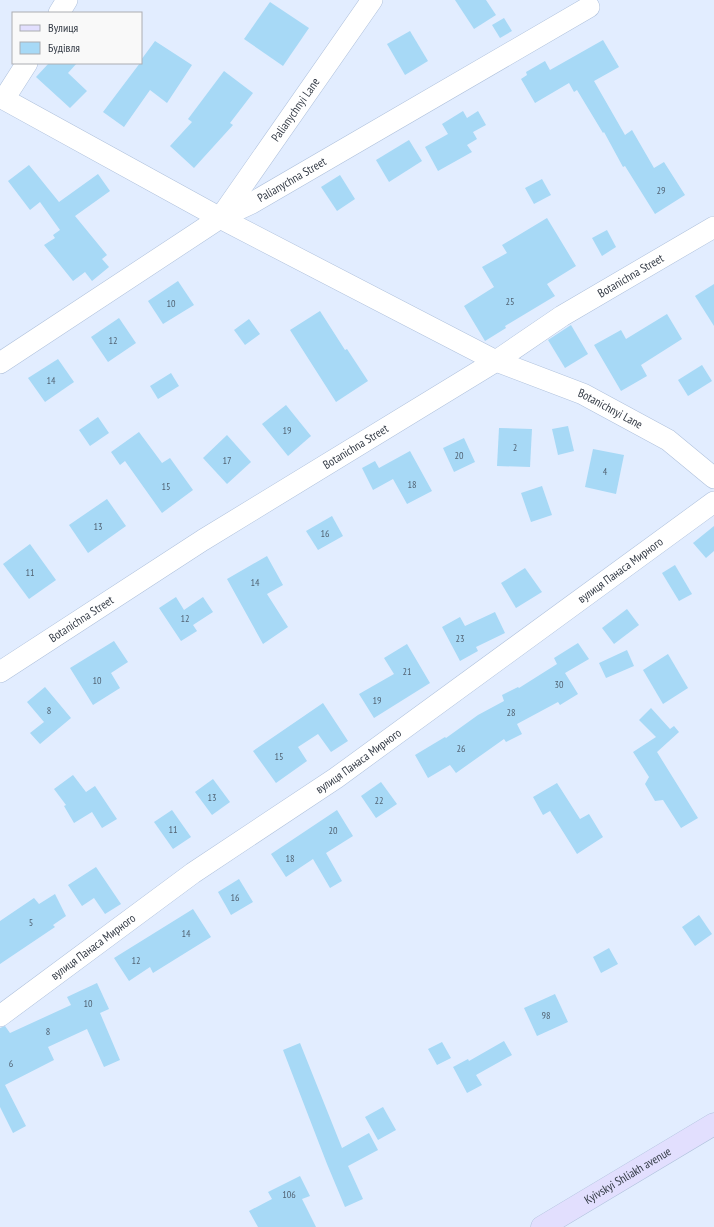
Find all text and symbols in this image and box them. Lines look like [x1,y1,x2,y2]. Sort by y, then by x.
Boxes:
legend [12,12,142,64]
text: Вулиця [48,20,78,35]
text: Будівля [48,40,80,55]
street label: Palianychnyi Lane [268,75,323,144]
street label: Palianychna Street [255,153,329,205]
house number: 29 [657,184,666,197]
street label: Botanichna Street [595,250,667,300]
house number: 25 [506,295,515,308]
house number: 10 [167,297,176,310]
house number: 12 [109,334,118,347]
house number: 14 [47,374,56,387]
street label: Botanichnyi Lane [576,385,645,432]
street label: Botanichna Street [320,420,391,472]
house number: 19 [283,424,292,437]
house number: 2 [513,441,517,454]
house number: 20 [455,449,464,462]
house number: 17 [223,454,232,467]
house number: 4 [603,465,608,478]
house number: 18 [408,478,417,491]
house number: 15 [162,480,171,493]
house number: 13 [94,520,103,533]
house number: 16 [321,527,330,540]
street label: вулиця Панаса Мирного [575,534,666,606]
house number: 11 [26,566,35,579]
house number: 14 [251,576,260,589]
street label: Botanichna Street [46,592,117,645]
house number: 12 [181,612,190,625]
house number: 23 [456,632,465,645]
house number: 21 [403,665,412,678]
house number: 10 [93,674,102,687]
house number: 30 [555,678,564,691]
house number: 19 [373,694,382,707]
house number: 8 [47,704,51,717]
house number: 28 [507,706,516,719]
street label: вулиця Панаса Мирного [313,725,404,796]
house number: 26 [457,742,466,755]
house number: 15 [275,750,284,763]
house number: 13 [208,791,217,804]
house number: 22 [375,794,384,807]
house number: 11 [169,823,178,836]
house number: 20 [329,824,338,837]
house number: 18 [286,852,295,865]
house number: 16 [231,891,240,904]
street label: вулиця Панаса Мирного [48,910,138,983]
house number: 5 [29,916,33,929]
house number: 14 [182,927,191,940]
house number: 12 [132,954,141,967]
house number: 10 [84,997,93,1010]
house number: 98 [542,1009,551,1022]
house number: 8 [46,1025,50,1038]
house number: 6 [9,1057,14,1070]
street label: Kyivskyi Shliakh avenue [581,1143,674,1207]
house number: 106 [282,1188,296,1201]

